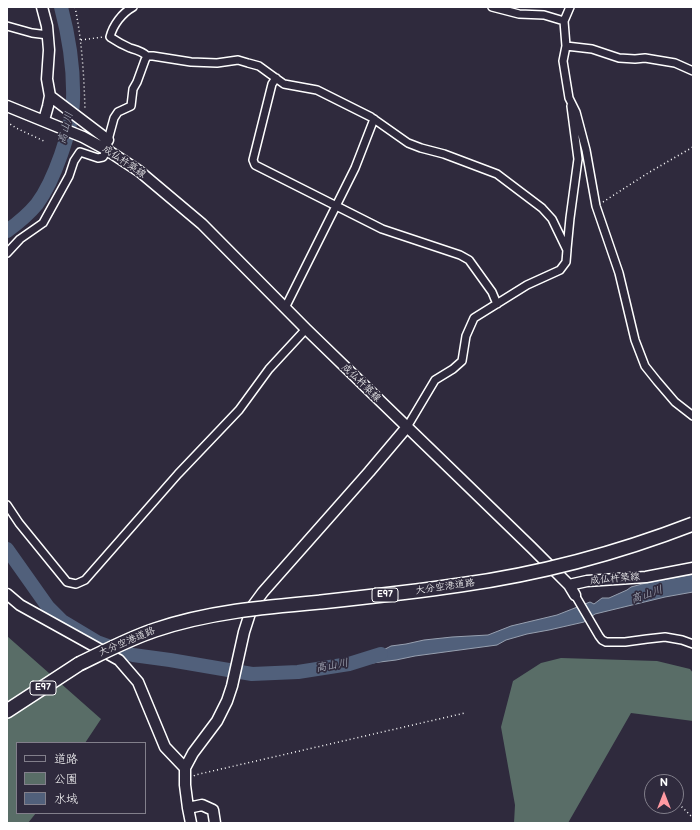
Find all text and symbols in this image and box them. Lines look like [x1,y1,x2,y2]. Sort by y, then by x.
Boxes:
water label: 高山川 [55,110,77,146]
street label: 成仏杵築線 [100,143,148,181]
street label: 成仏杵築線 [339,361,383,405]
street label: 成仏杵築線 [590,571,640,587]
street label: 大分空港道路 [414,577,476,597]
water label: 高山川 [629,583,665,607]
road number: E97 [372,588,398,602]
street label: 大分空港道路 [97,625,157,659]
water label: 高山川 [315,657,349,675]
road number: E97 [30,681,56,695]
legend [16,742,146,814]
text: 道路 [54,752,78,767]
text: 公園 [54,772,78,787]
north arrow [644,774,684,814]
text: N [660,776,668,789]
text: 水域 [54,792,78,807]

